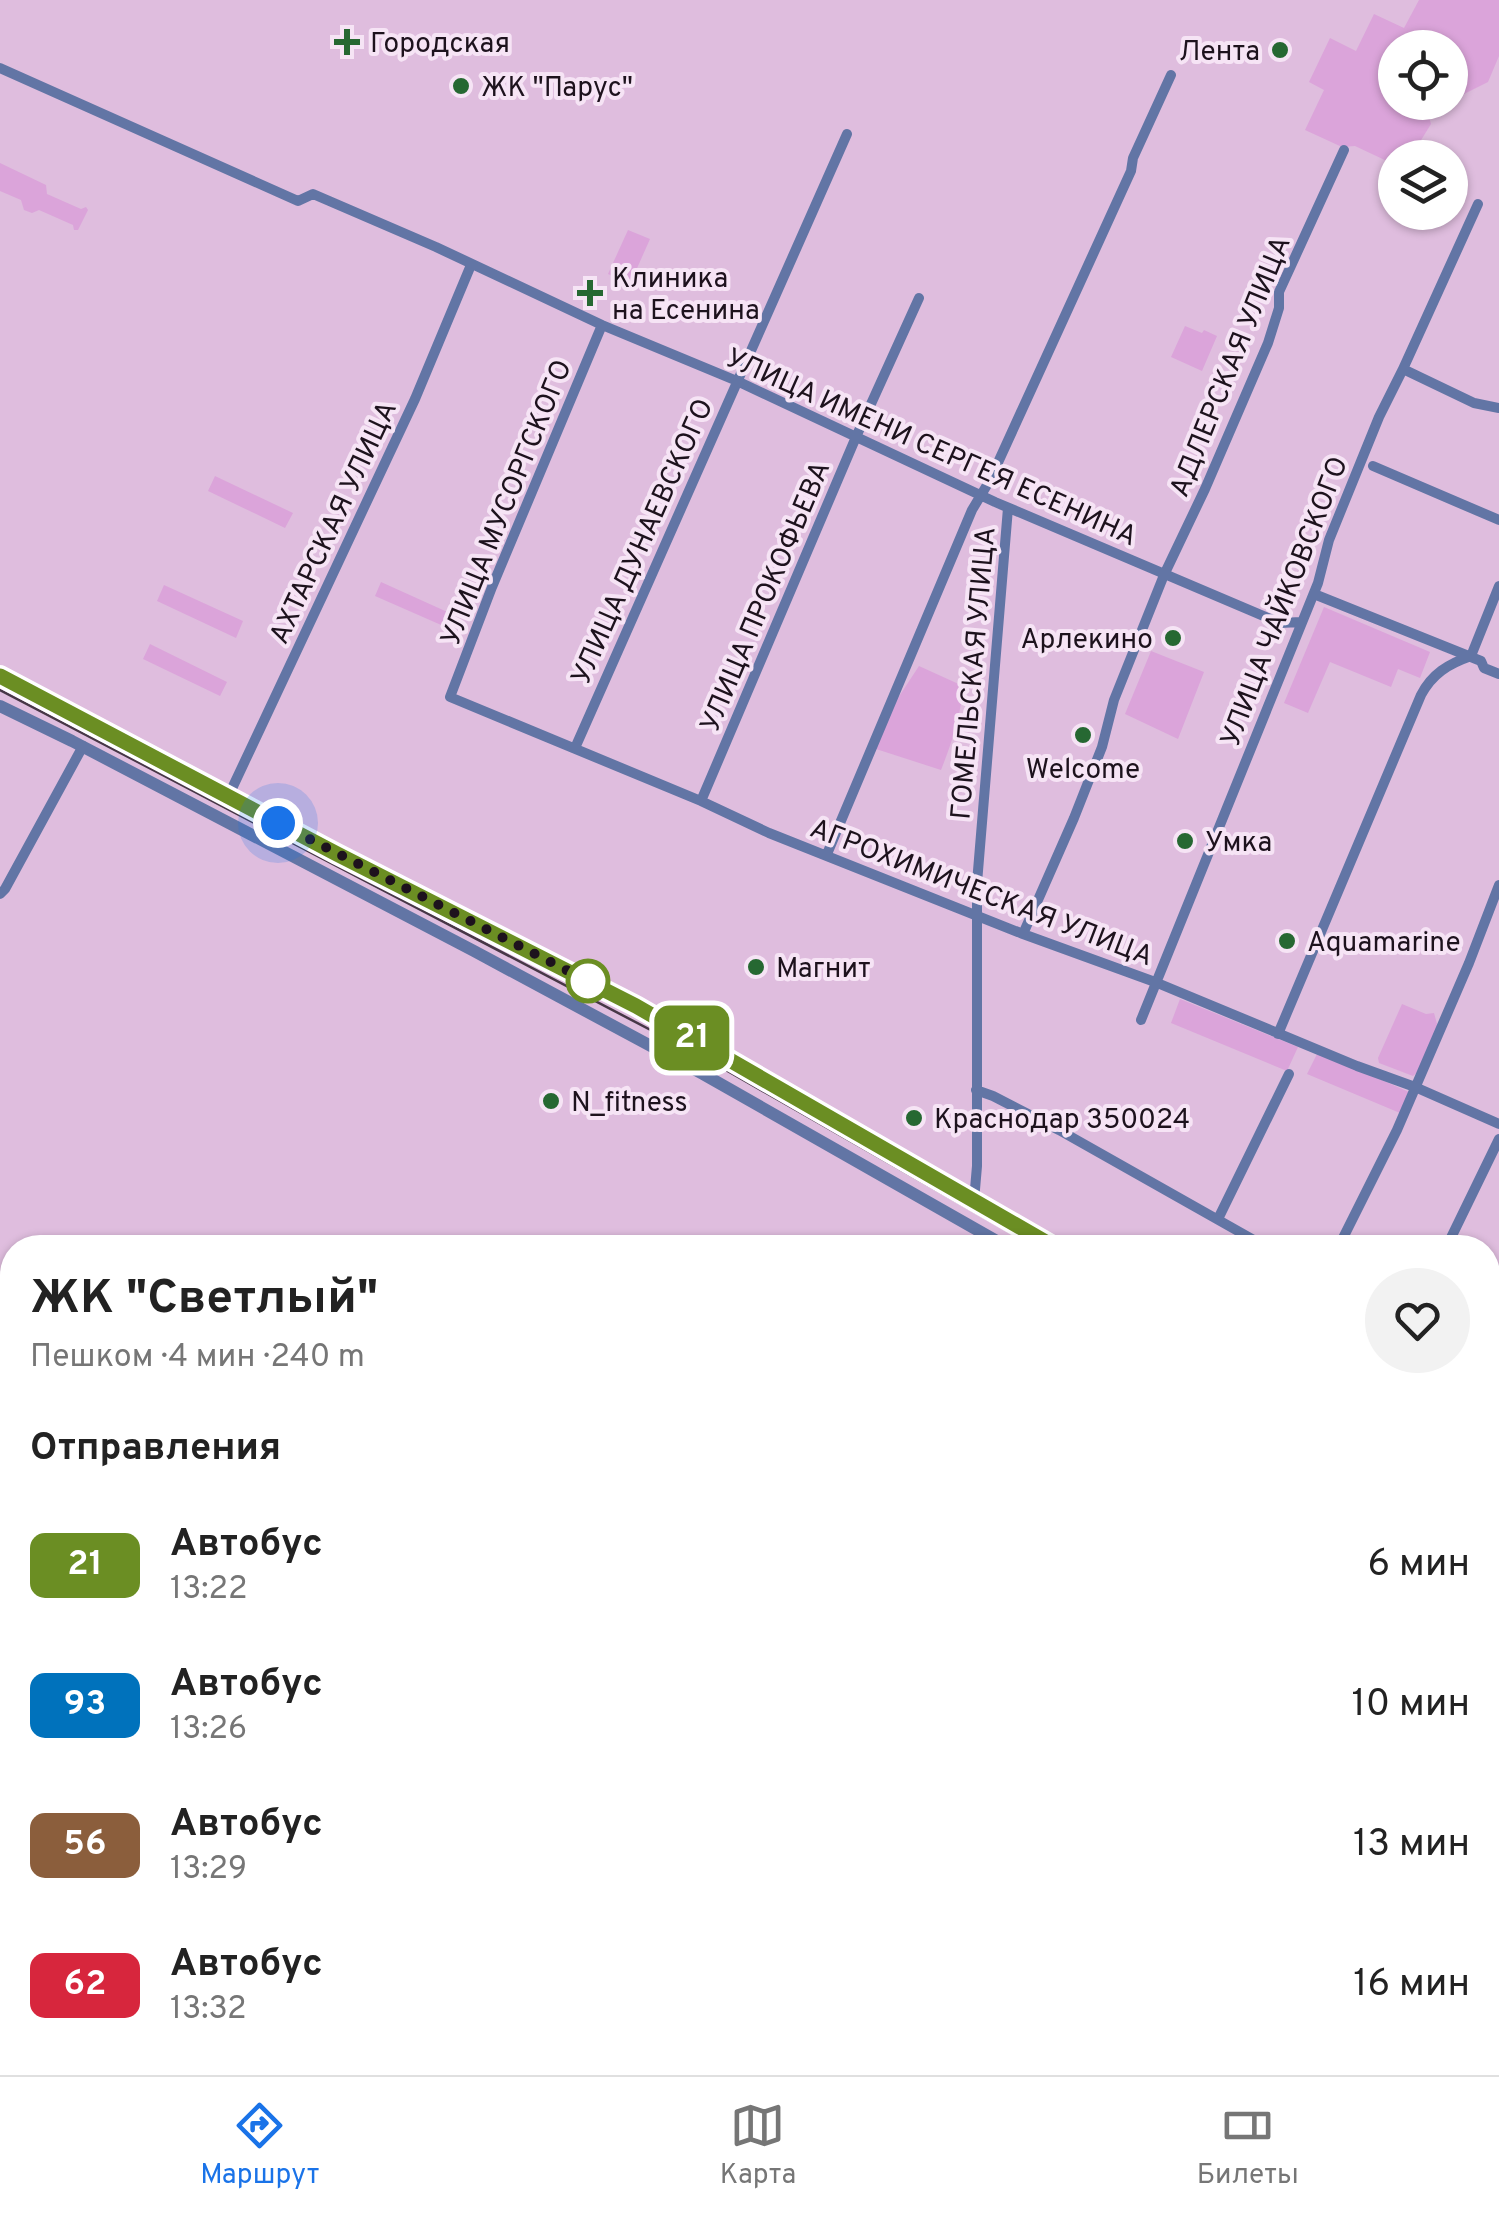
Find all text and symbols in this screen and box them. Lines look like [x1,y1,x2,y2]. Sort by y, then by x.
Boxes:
place label: Городская [370,27,510,63]
marker: Городская [334,29,360,55]
map controls [1378,30,1468,230]
button: locate [1378,30,1468,120]
place label: Лента [1179,35,1260,71]
marker: Лента [1269,39,1291,61]
place label: ЖК "Парус" [481,71,633,107]
marker: ЖК "Парус" [450,75,472,97]
button: layers [1378,140,1468,230]
street label: АДЛЕРСКАЯ УЛИЦА [1163,231,1301,503]
place label: Клиника на Есенина [612,262,760,330]
marker: Клиника на Есенина [577,280,603,306]
street label: УЛИЦА ИМЕНИ СЕРГЕЯ ЕСЕНИНА [719,341,1142,556]
street label: УЛИЦА МУСОРГСКОГО [434,355,582,651]
street label: УЛИЦА ДУНАЕВСКОГО [564,394,723,691]
street label: АХТАРСКАЯ УЛИЦА [263,396,407,651]
street label: УЛИЦА ЧАЙКОВСКОГО [1212,451,1358,752]
street label: УЛИЦА ПРОКОФЬЕВА [693,456,840,738]
street label: ГОМЕЛЬСКАЯ УЛИЦА [944,525,1006,821]
place label: Арлекино [1021,623,1153,659]
marker: Арлекино [1162,627,1184,649]
marker: Welcome [1072,724,1094,746]
place label: Welcome [1026,753,1140,789]
your location [253,798,303,848]
street label: АГРОХИМИЧЕСКАЯ УЛИЦА [804,812,1158,976]
place label: Умка [1205,826,1272,862]
marker: Умка [1174,830,1196,852]
place label: Aquamarine [1307,926,1461,962]
marker: Aquamarine [1276,930,1298,952]
place label: Магнит [776,952,871,988]
marker: Магнит [745,956,767,978]
unlabelled marker [567,960,609,1002]
line badge: 21 [647,1006,737,1070]
text: 21 [674,1016,710,1060]
place label: N_fitness [571,1086,688,1122]
marker: N_fitness [540,1090,562,1112]
place label: Краснодар 350024 [934,1103,1190,1139]
marker: Краснодар 350024 [903,1107,925,1129]
button: heart [1365,1268,1470,1373]
text: ЖК "Светлый" [30,1270,378,1330]
text: Пешком · 4 мин · 240 m [30,1338,365,1378]
text: Отправления [30,1425,281,1474]
text: Автобус [170,1521,323,1570]
text: 6 мин [1367,1541,1470,1590]
text: 21 [67,1543,103,1587]
text: 13:22 [170,1570,248,1610]
text: Автобус [170,1661,323,1710]
text: 10 мин [1352,1681,1470,1730]
text: 93 [64,1683,106,1727]
text: 13:26 [170,1710,247,1750]
text: Автобус [170,1801,323,1850]
text: 13 мин [1353,1821,1470,1870]
text: 56 [64,1823,106,1867]
text: 13:29 [170,1850,247,1890]
text: Автобус [170,1941,323,1990]
text: 16 мин [1353,1961,1470,2010]
text: 62 [64,1963,106,2007]
text: 13:32 [170,1990,247,2030]
tab: Маршрут [200,2098,319,2194]
tab: Карта [720,2098,796,2194]
tab: Билеты [1197,2098,1299,2194]

